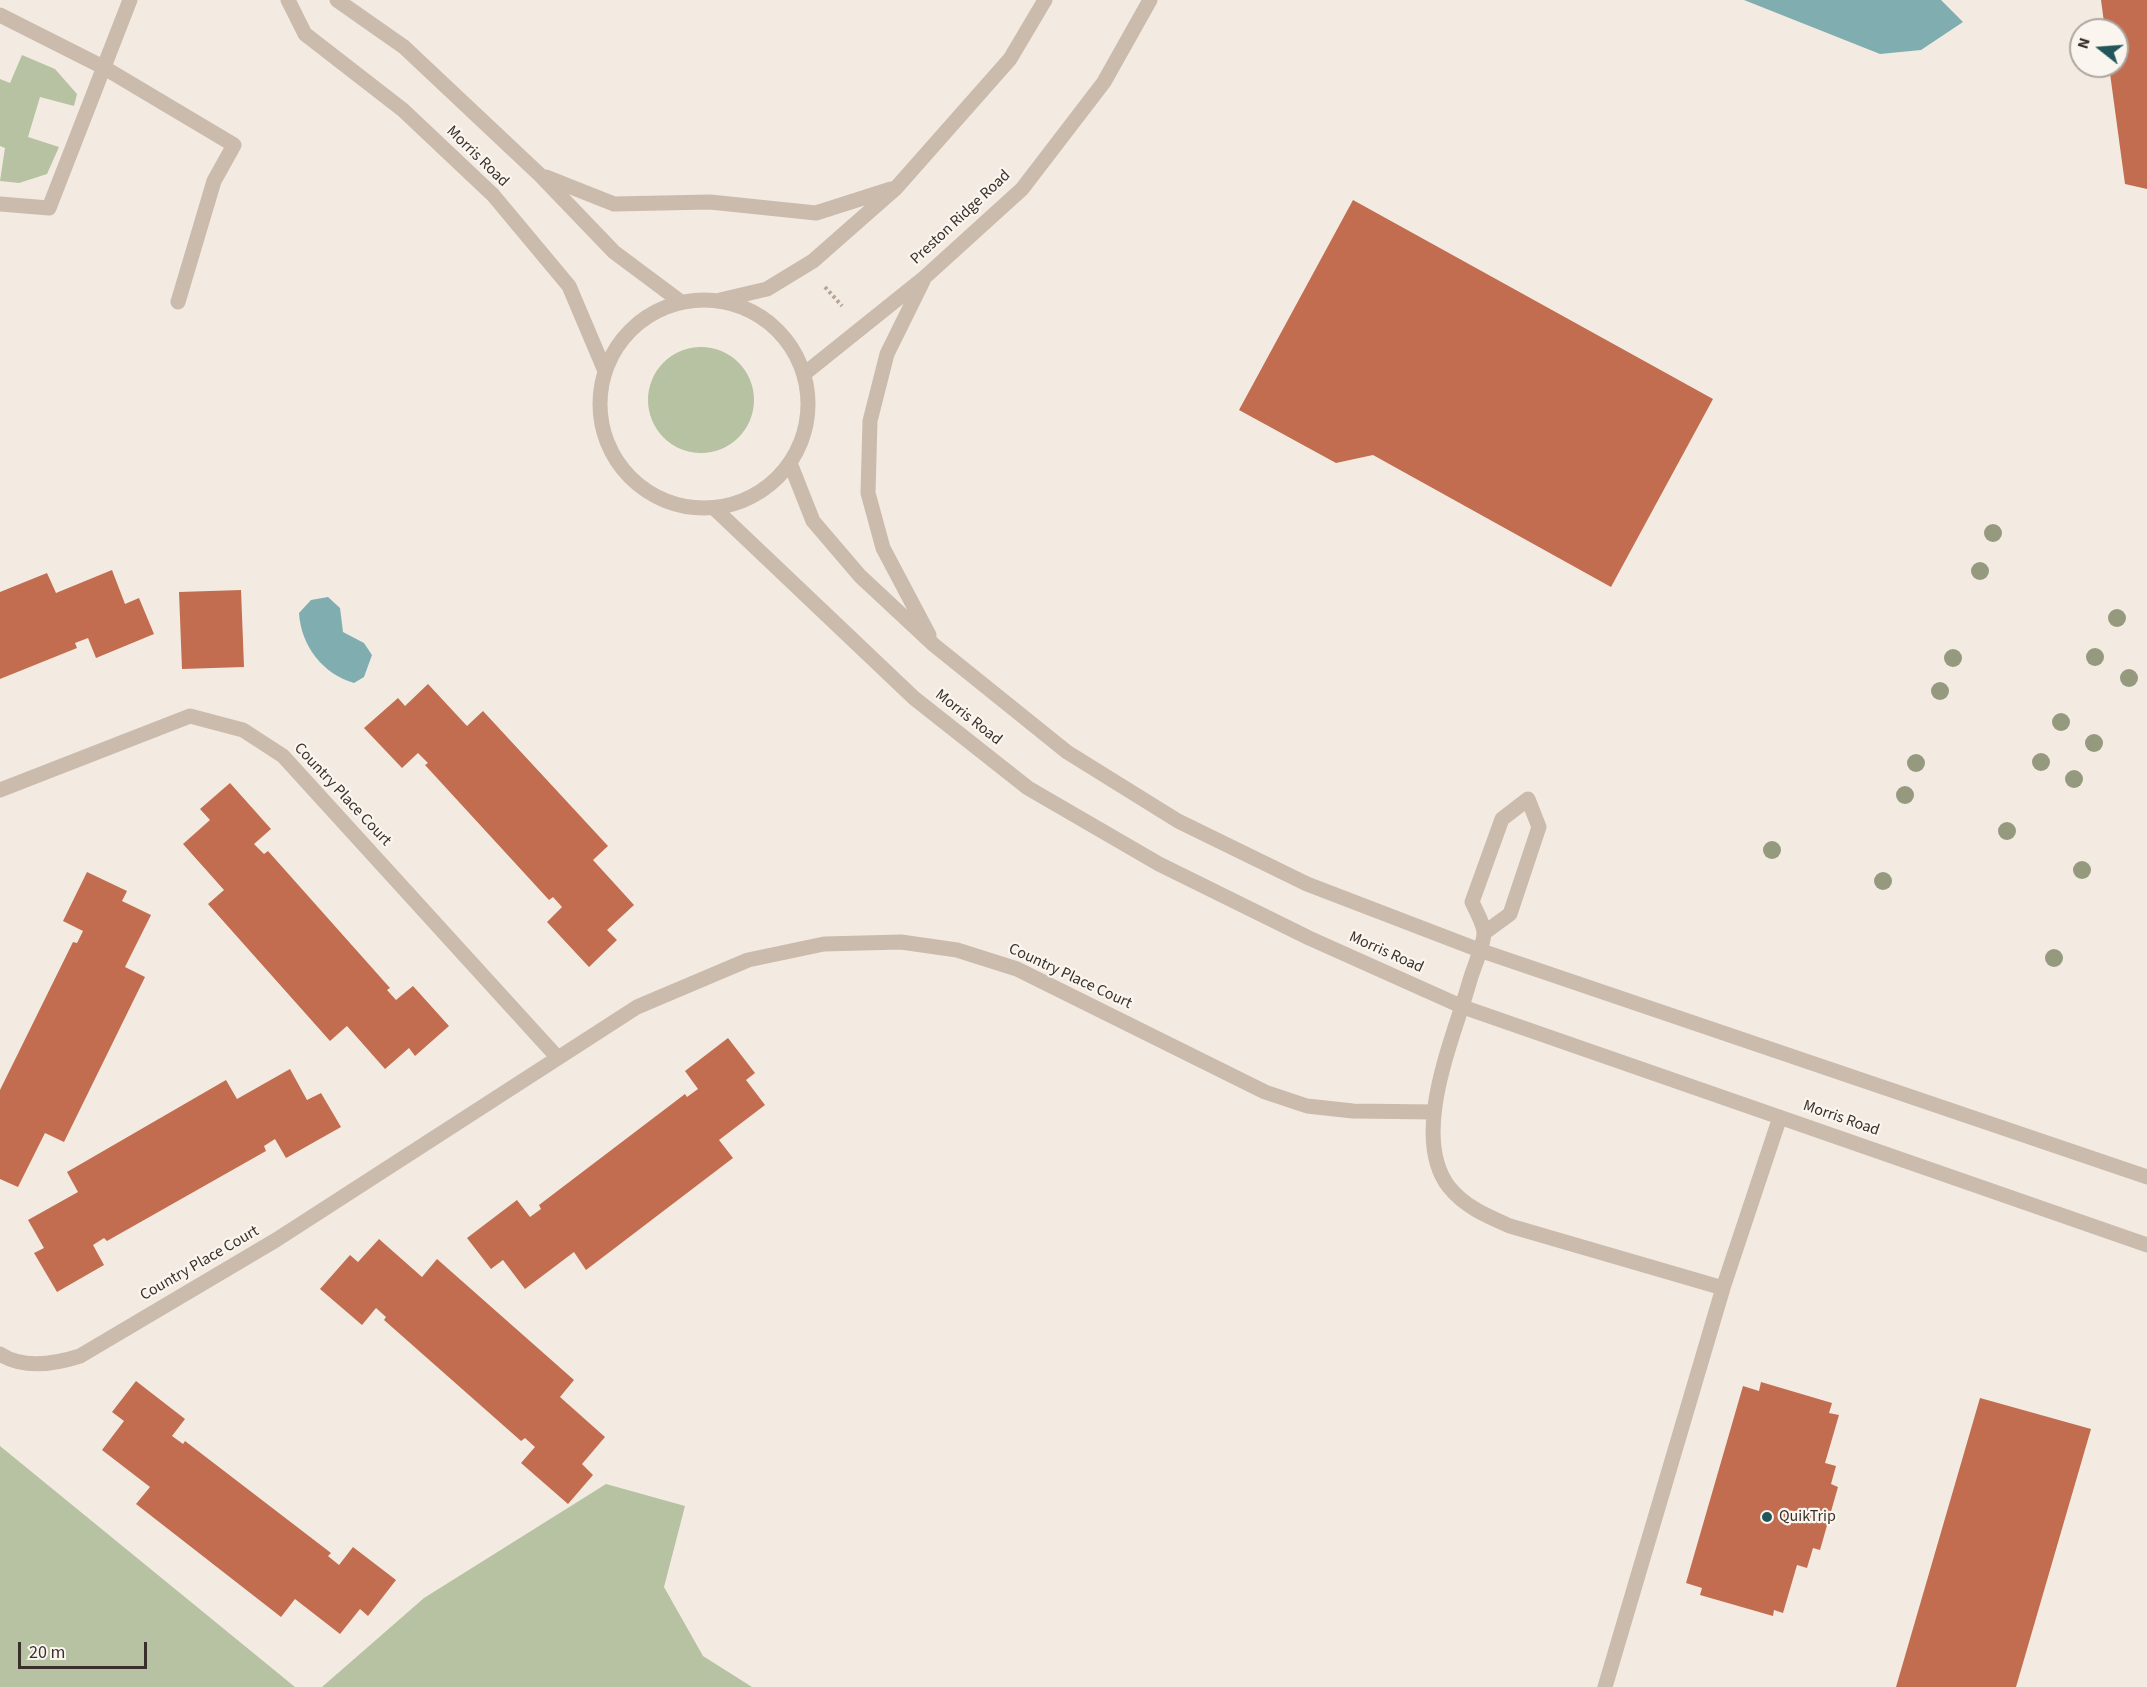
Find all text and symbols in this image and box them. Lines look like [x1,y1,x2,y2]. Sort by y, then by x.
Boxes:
north arrow [2069,18,2129,78]
text: N [2072,35,2096,52]
street label: Morris Road [442,122,512,192]
street label: Preston Ridge Road [907,167,1015,269]
street label: Morris Road [931,686,1005,750]
street label: Country Place Court [289,739,395,851]
street label: Morris Road [1346,928,1426,978]
street label: Country Place Court [1005,940,1135,1014]
street label: Morris Road [1800,1097,1882,1141]
street label: Country Place Court [137,1222,263,1306]
place label: QuikTrip [1779,1507,1836,1527]
marker: QuikTrip [1760,1510,1774,1524]
scale bar [21,1630,150,1668]
text: 20 m [29,1640,65,1665]

